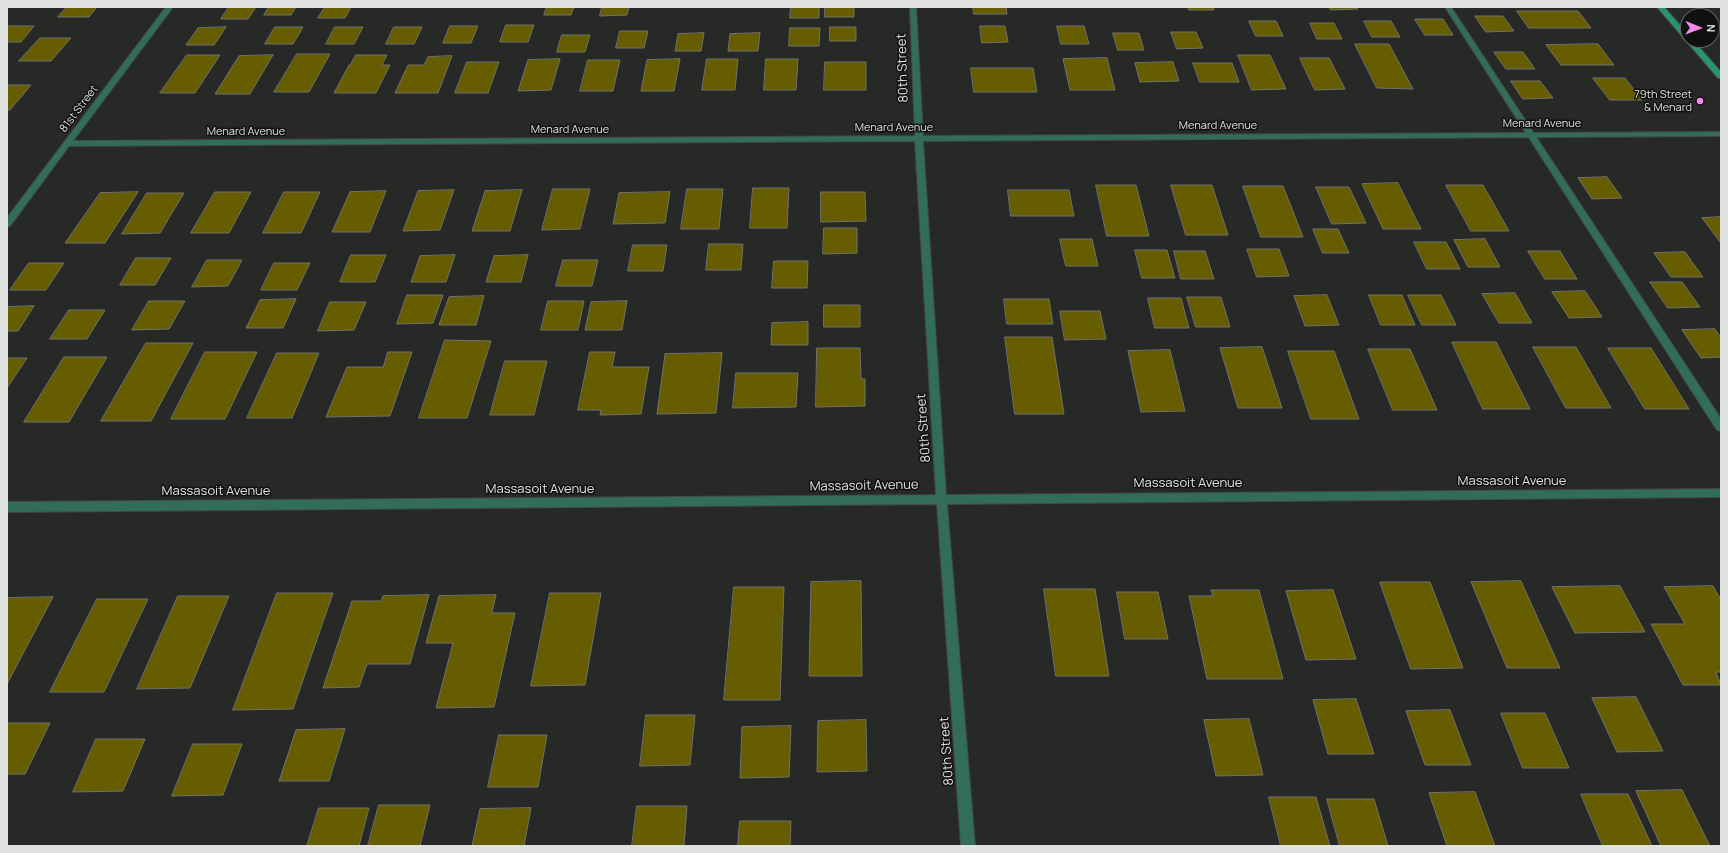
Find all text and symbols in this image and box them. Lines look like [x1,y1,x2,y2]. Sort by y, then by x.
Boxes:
north arrow [1680,8,1720,48]
text: N [1704,24,1719,32]
street label: 80th Street [894,33,912,103]
street label: 81st Street [57,83,101,135]
place label: 79th Street & Menard [1634,88,1692,114]
marker: 79th Street & Menard [1695,96,1705,106]
street label: Menard Avenue [1503,117,1581,131]
street label: Menard Avenue [1179,119,1257,133]
street label: Menard Avenue [855,121,933,135]
street label: Menard Avenue [531,123,609,137]
street label: Menard Avenue [207,125,285,139]
street label: 80th Street [914,393,934,463]
street label: Massasoit Avenue [1458,473,1566,489]
street label: Massasoit Avenue [1134,475,1242,491]
street label: Massasoit Avenue [809,477,919,495]
street label: Massasoit Avenue [486,481,594,497]
street label: Massasoit Avenue [162,483,270,499]
street label: 80th Street [937,716,957,786]

